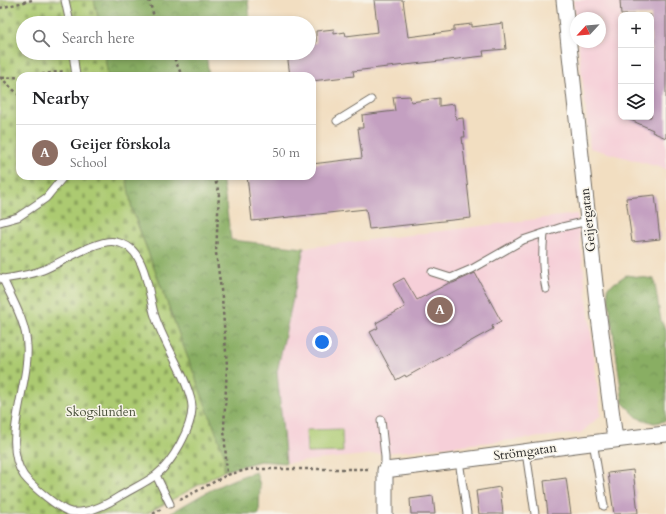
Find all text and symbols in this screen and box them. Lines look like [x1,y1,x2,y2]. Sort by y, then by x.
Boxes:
north arrow [570,12,606,48]
map controls [618,12,654,120]
button: + [618,12,654,48]
search box [16,16,316,60]
icon: search [30,27,52,49]
text: Search here [62,28,135,48]
button: − [618,48,654,84]
button: layers [618,84,654,120]
text: Nearby [32,87,89,110]
text: Geijer förskola [70,134,171,154]
text: A [40,144,50,162]
text: 50 m [272,144,300,162]
text: School [70,154,107,172]
street label: Geijergatan [576,187,600,253]
pin: A [427,295,453,325]
your location [312,332,332,352]
park label: Skogslunden [66,403,137,421]
street label: Strömgatan [492,439,558,465]

